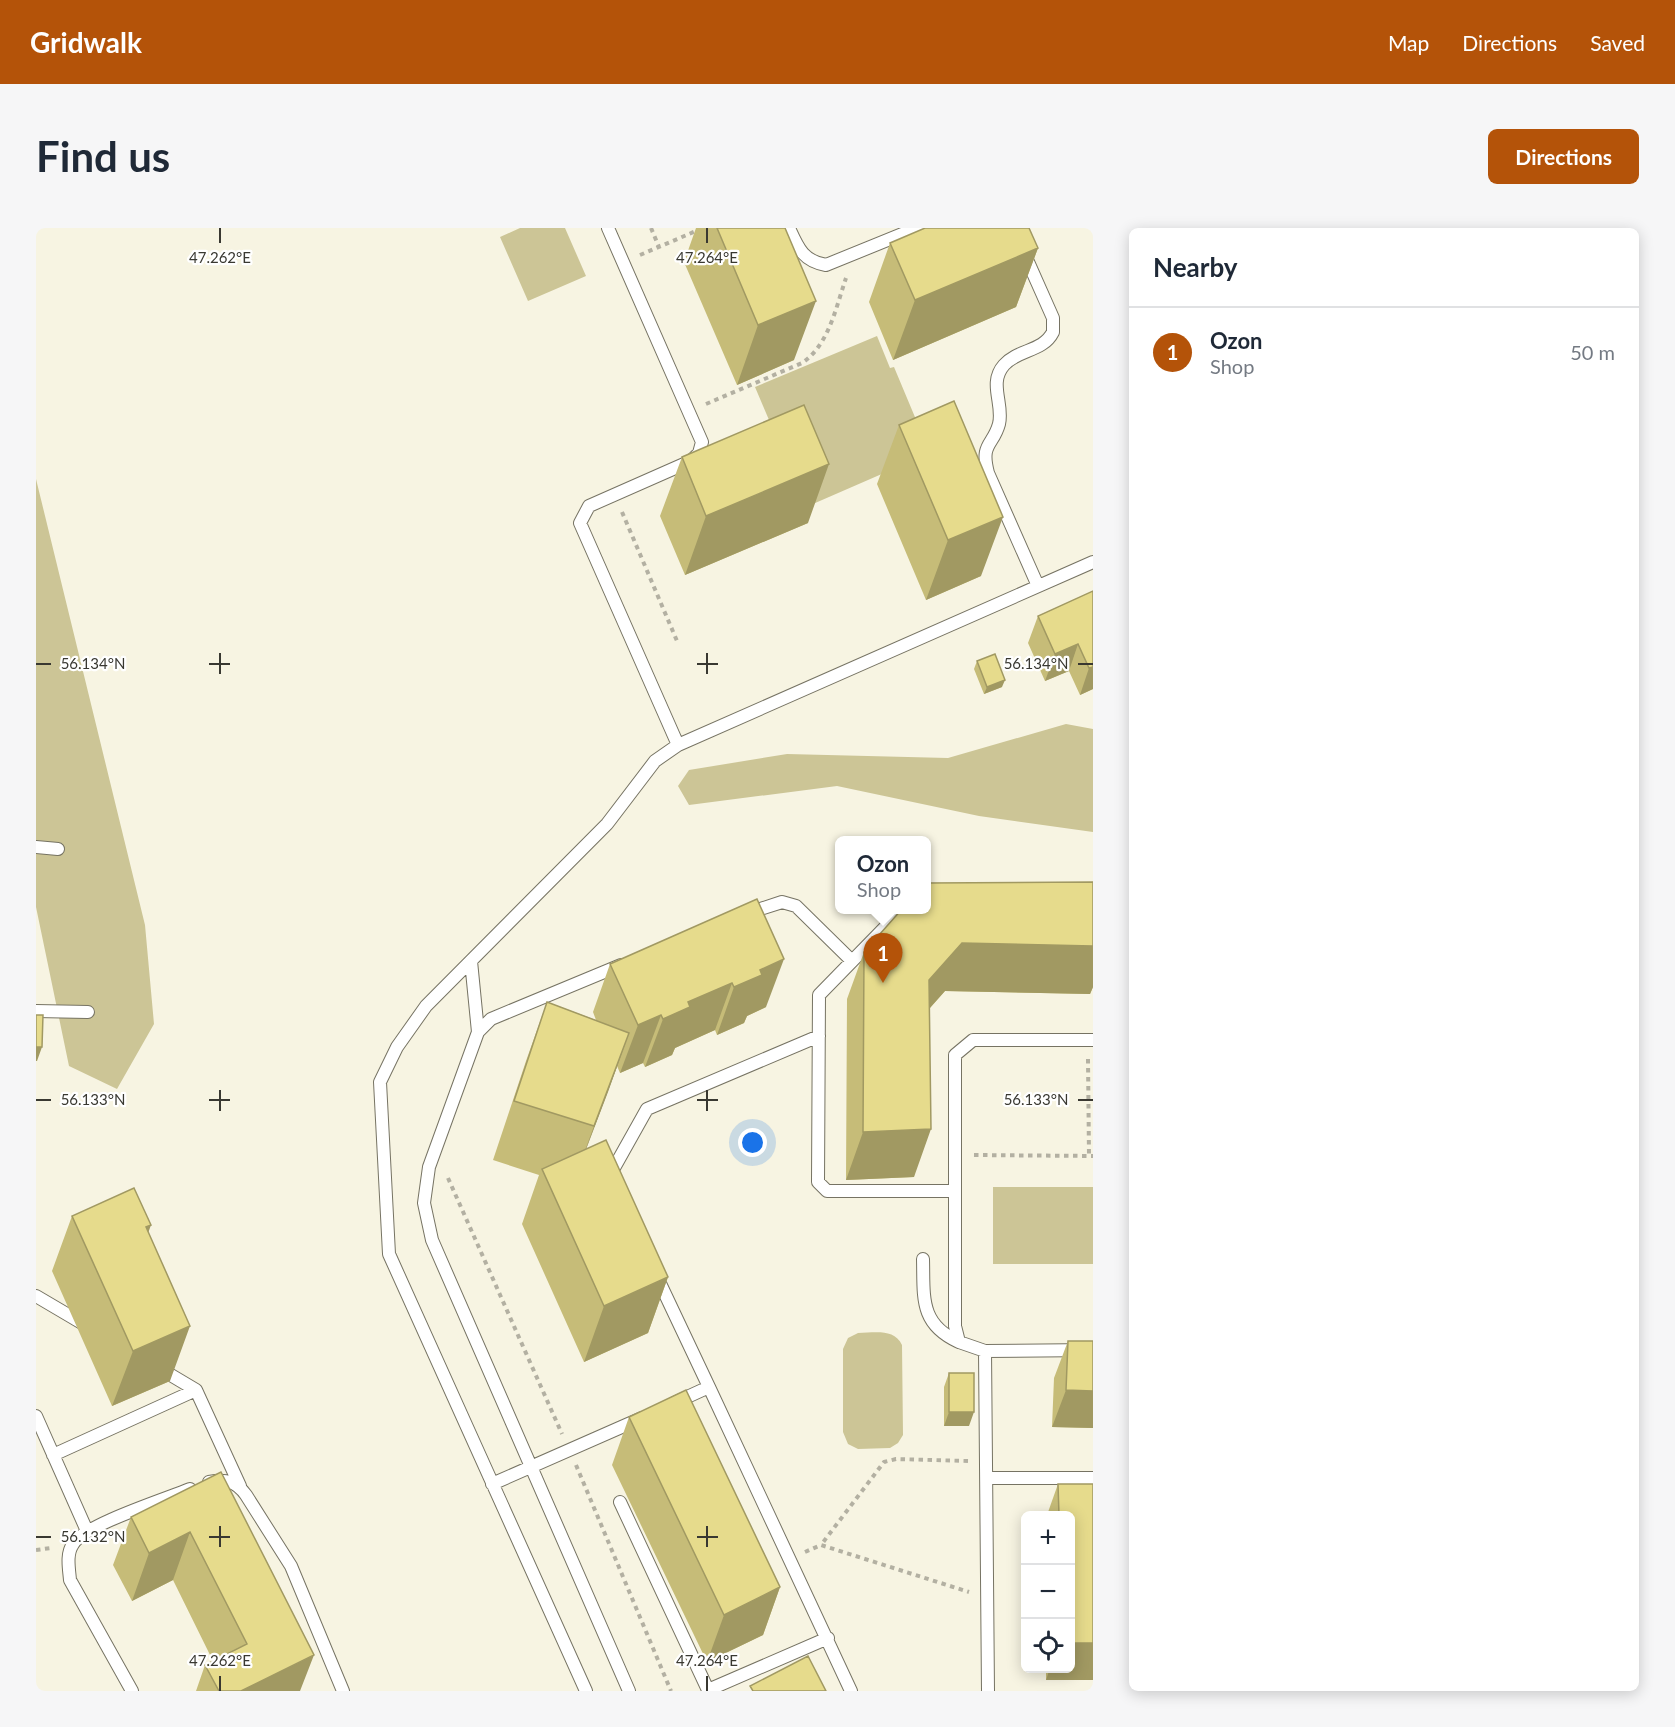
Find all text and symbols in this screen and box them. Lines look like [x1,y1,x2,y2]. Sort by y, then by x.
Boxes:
text: Gridwalk [30,25,142,59]
text: Map [1388,30,1429,55]
text: Directions [1462,30,1557,55]
text: Saved [1590,30,1645,55]
button: Directions [1488,129,1639,184]
text: Find us [36,131,170,181]
text: 47.262°E [189,248,251,266]
text: 47.264°E [676,248,738,266]
text: Nearby [1153,251,1238,283]
text: Ozon [1210,327,1263,354]
text: 1 [1167,340,1178,364]
text: 50 m [1570,340,1615,364]
text: Shop [1210,354,1254,378]
text: 56.134°N [61,654,125,672]
text: 56.134°N [1004,654,1068,672]
popup [835,836,931,914]
text: Ozon [857,850,909,877]
text: Shop [857,877,901,901]
pin: 1 [864,934,902,983]
text: 56.133°N [61,1090,125,1108]
text: 56.133°N [1004,1090,1068,1108]
your location [738,1128,767,1157]
map controls [1021,1511,1075,1673]
button: + [1021,1511,1075,1565]
text: 56.132°N [61,1527,125,1545]
button: − [1021,1565,1075,1619]
button: locate [1021,1619,1075,1673]
text: 47.262°E [189,1651,251,1669]
text: 47.264°E [676,1651,738,1669]

